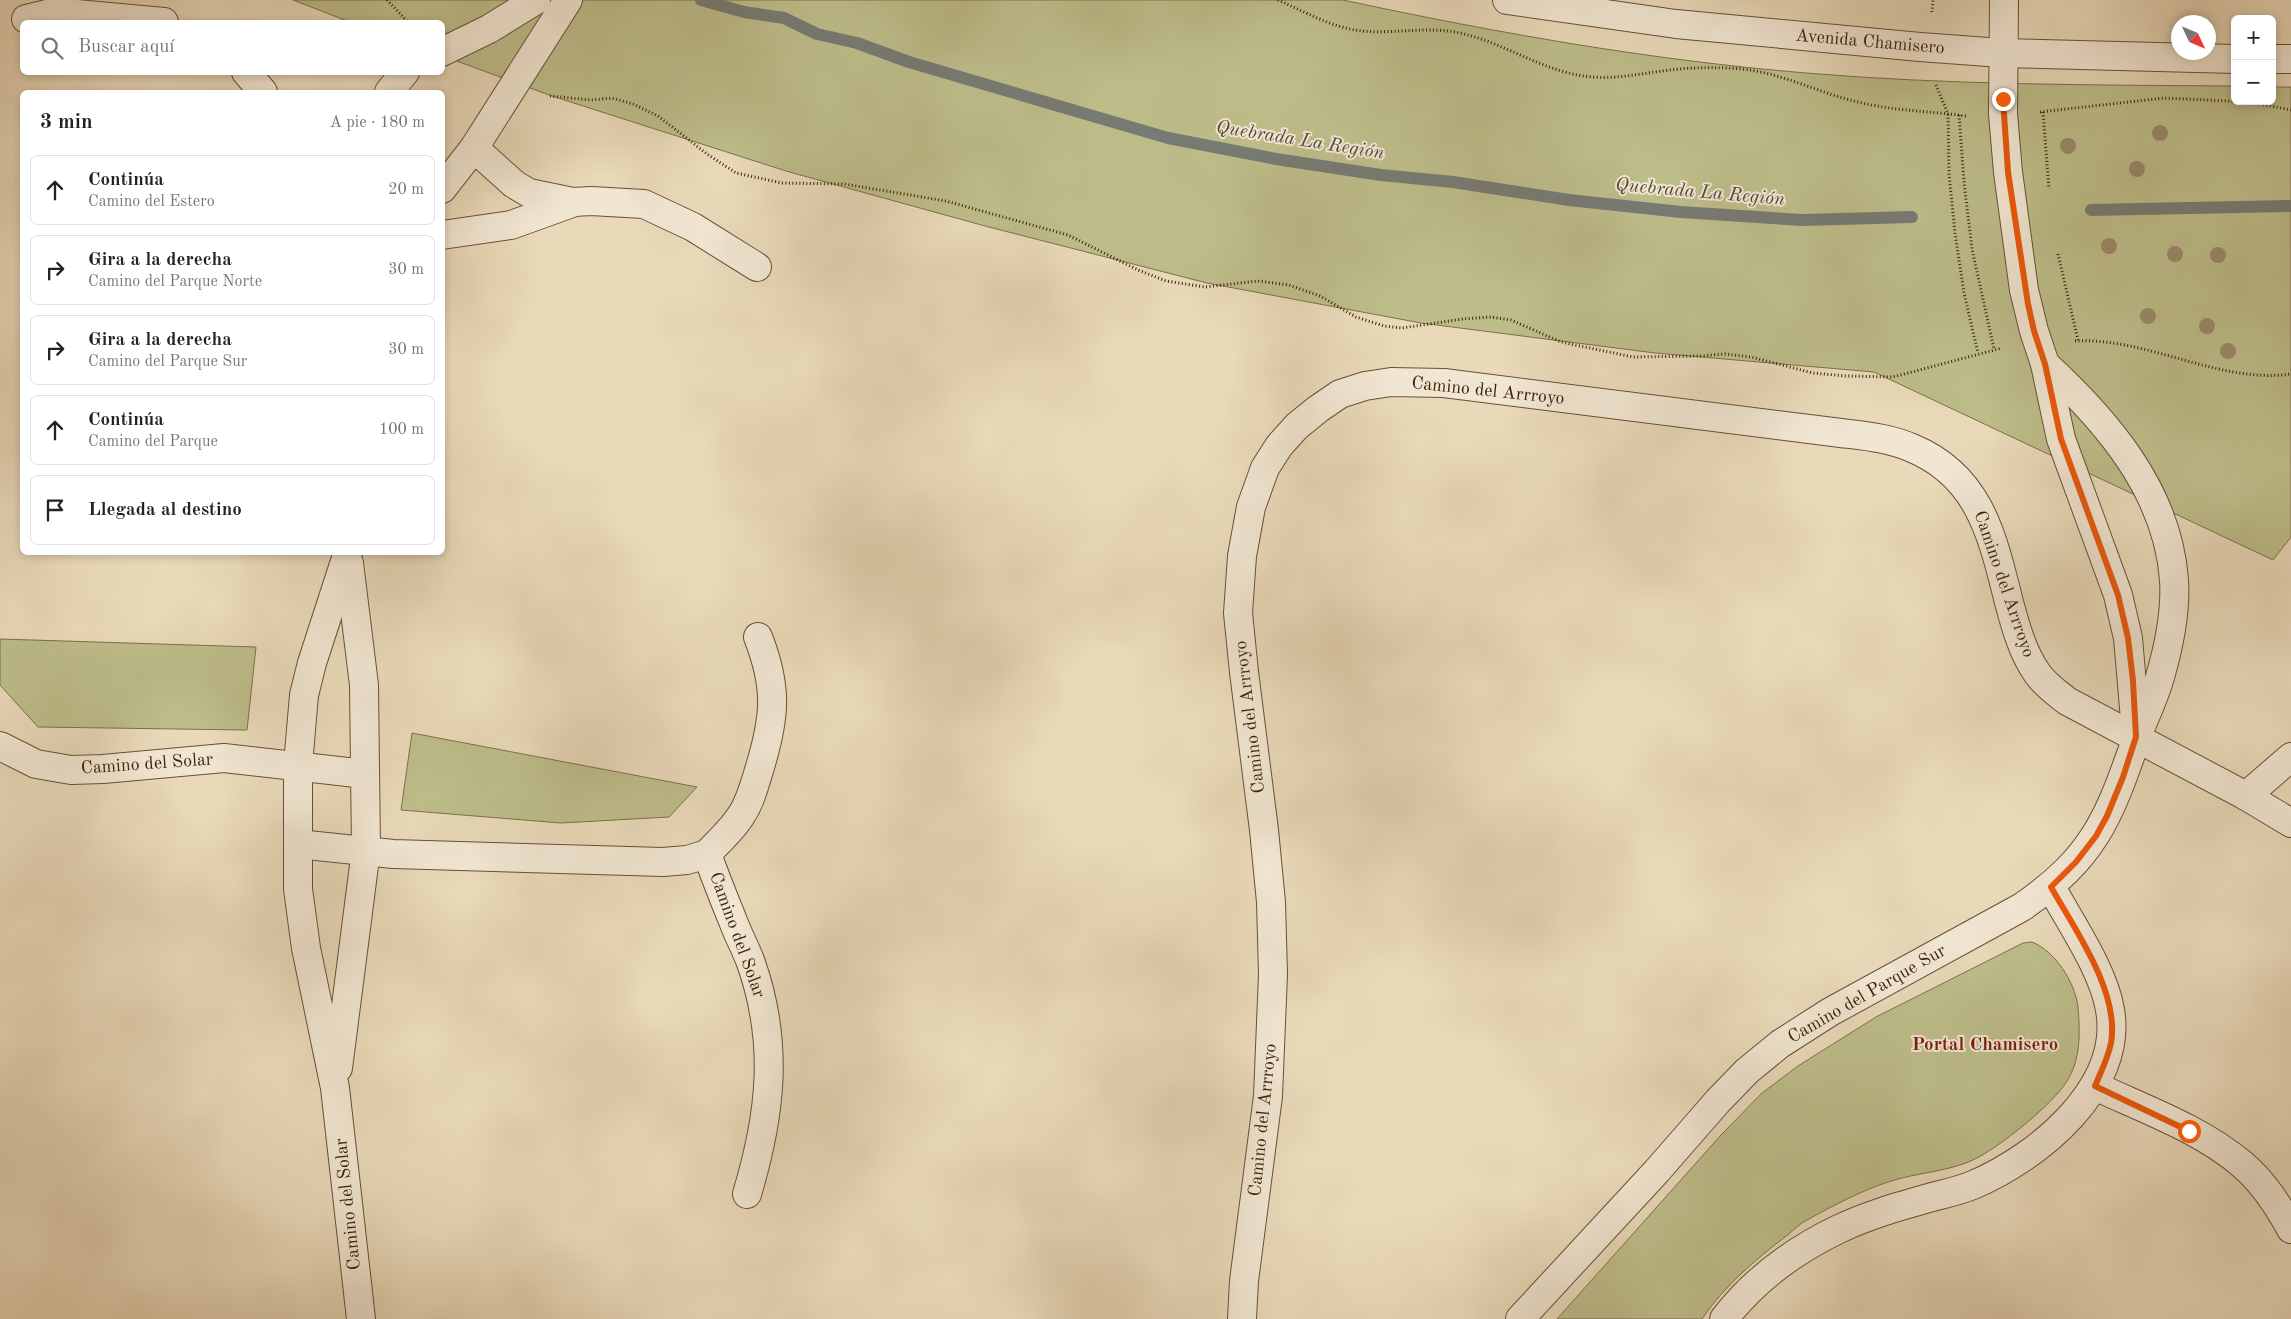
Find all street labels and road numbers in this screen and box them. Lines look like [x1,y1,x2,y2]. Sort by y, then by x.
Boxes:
street label: Avenida Chamisero [1795,27,1945,57]
street label: Camino del Arrroyo [1411,374,1565,408]
street label: Camino del Arrroyo [1970,508,2038,660]
street label: Camino del Arrroyo [1232,640,1268,794]
street label: Camino del Solar [80,750,214,778]
street label: Camino del Solar [706,870,768,1001]
street label: Camino del Parque Sur [1785,941,1950,1047]
street label: Camino del Arrroyo [1246,1043,1280,1197]
street label: Camino del Solar [332,1137,364,1271]

